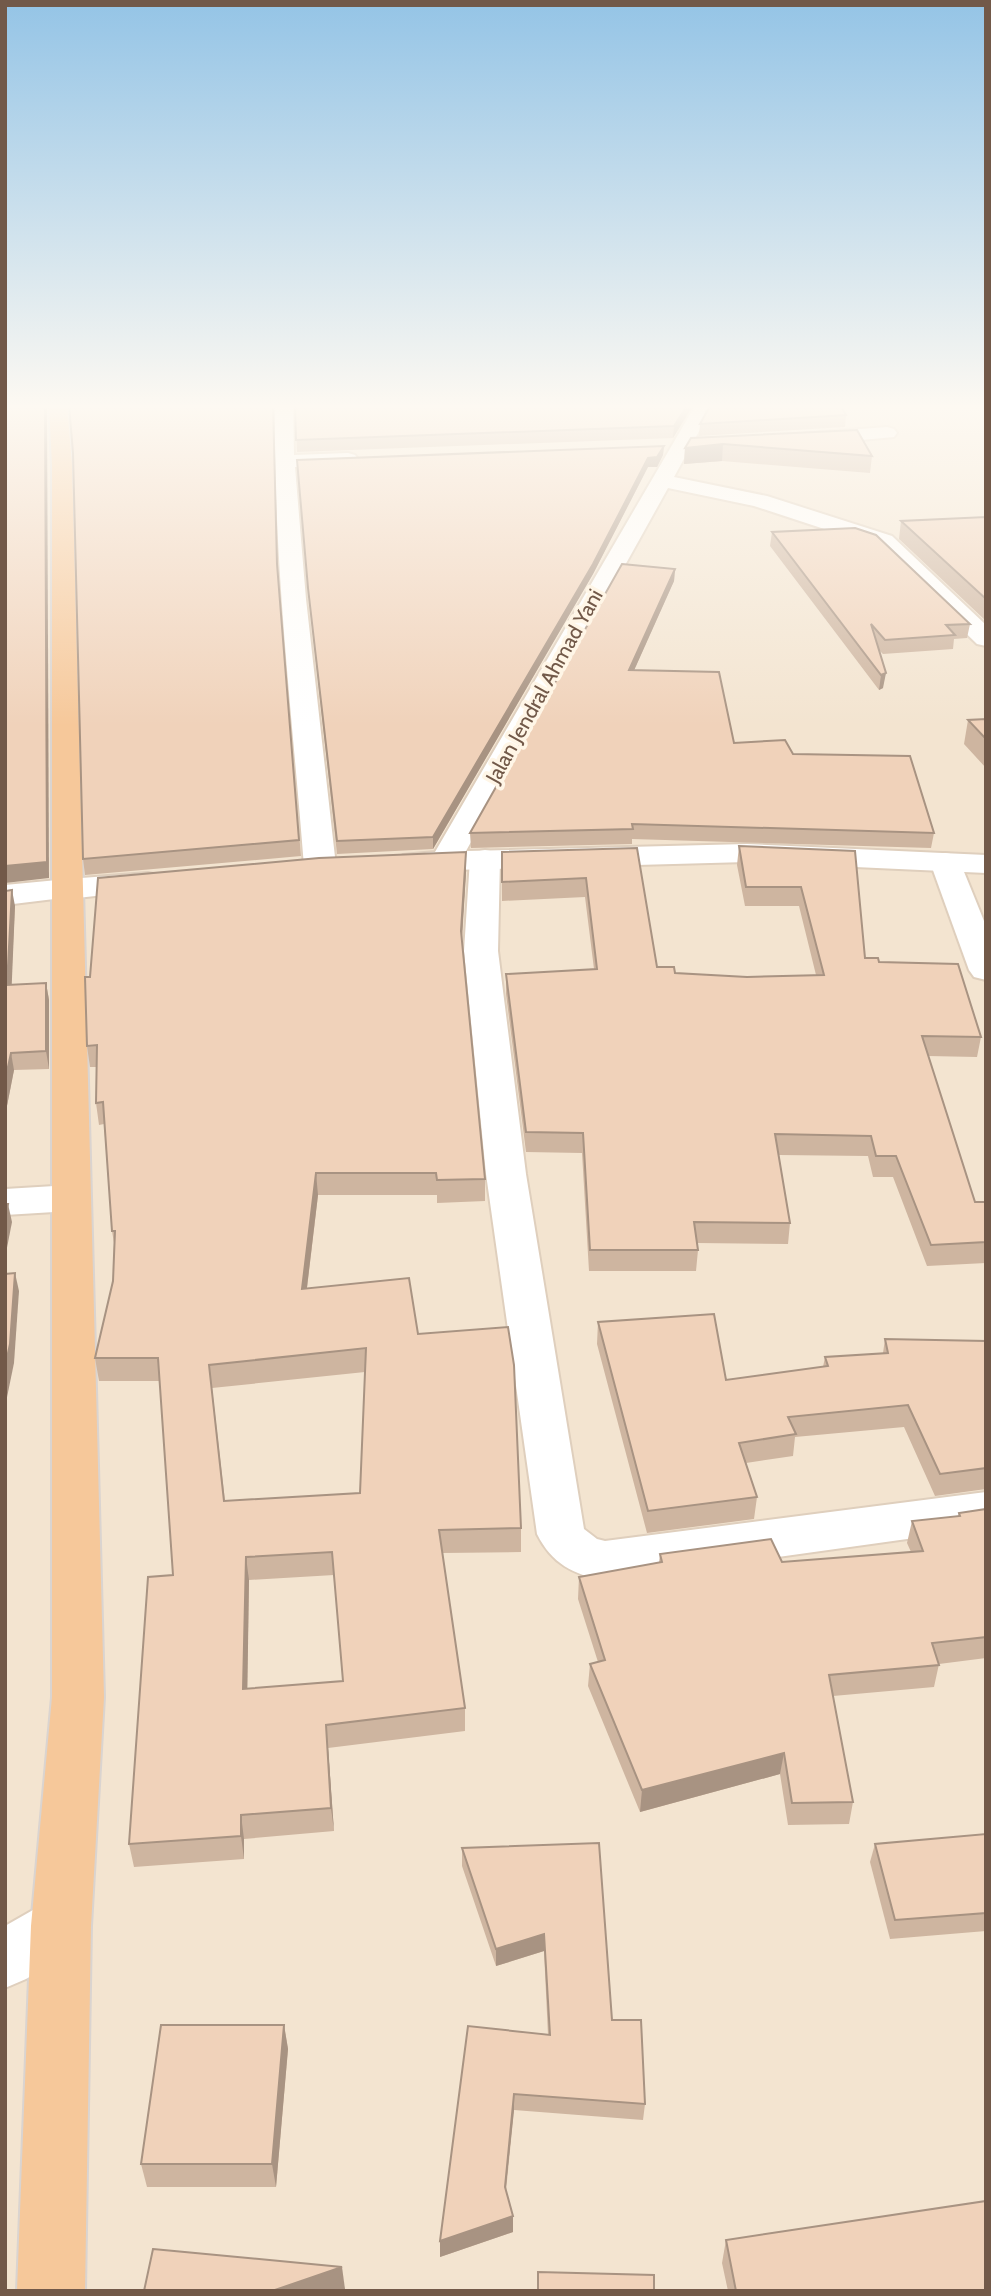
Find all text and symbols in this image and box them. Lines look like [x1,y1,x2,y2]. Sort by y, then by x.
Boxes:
street label: Jalan Jendral Ahmad Yani [480,585,608,788]

